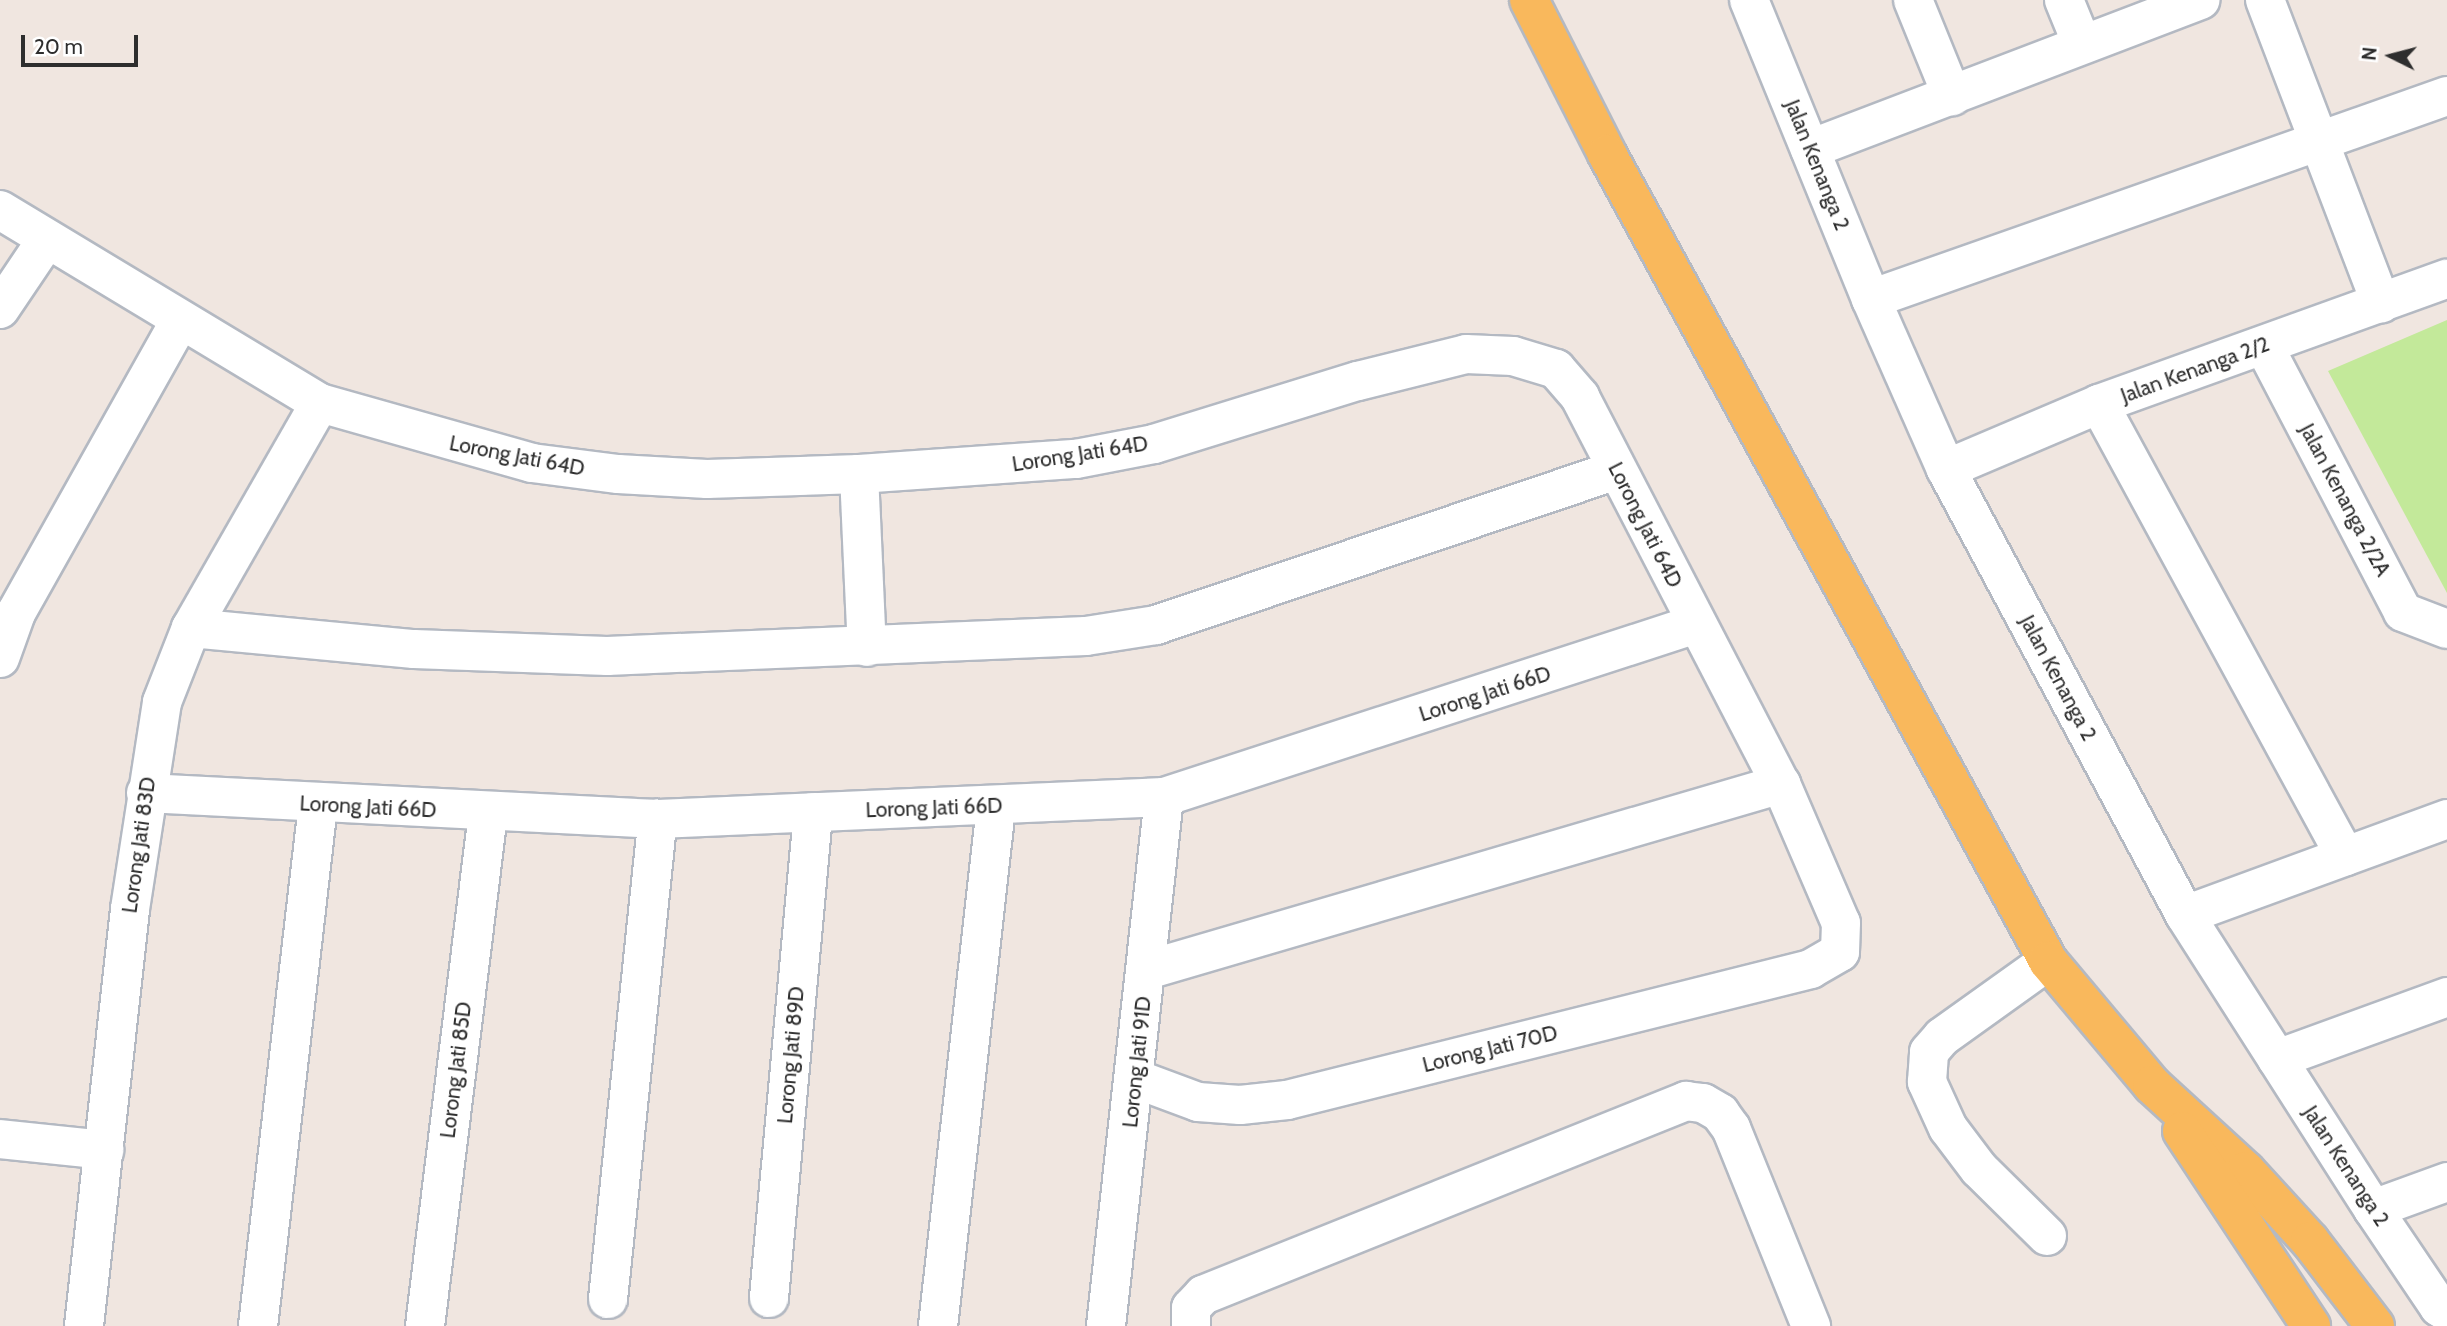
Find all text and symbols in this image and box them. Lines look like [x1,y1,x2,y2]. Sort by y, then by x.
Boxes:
scale bar [24,21,142,65]
north arrow [2356,21,2426,91]
text: 20 m [34,34,83,59]
text: N [2357,46,2382,62]
street label: Jalan Kenanga 2 [1779,96,1855,234]
street label: Jalan Kenanga 2/2 [2117,331,2273,409]
street label: Jalan Kenanga 2/2A [2294,419,2396,581]
street label: Lorong Jati 64D [447,431,587,481]
street label: Lorong Jati 64D [1010,431,1150,477]
street label: Lorong Jati 64D [1603,458,1687,592]
street label: Jalan Kenanga 2 [2014,611,2102,745]
street label: Lorong Jati 66D [1416,661,1554,727]
street label: Lorong Jati 83D [117,775,161,915]
street label: Lorong Jati 66D [299,791,437,823]
street label: Lorong Jati 66D [865,793,1003,823]
street label: Lorong Jati 89D [772,985,810,1125]
street label: Lorong Jati 91D [1118,995,1156,1129]
street label: Lorong Jati 85D [435,1000,477,1140]
street label: Lorong Jati 70D [1420,1020,1560,1078]
street label: Jalan Kenanga 2 [2298,1101,2394,1231]

